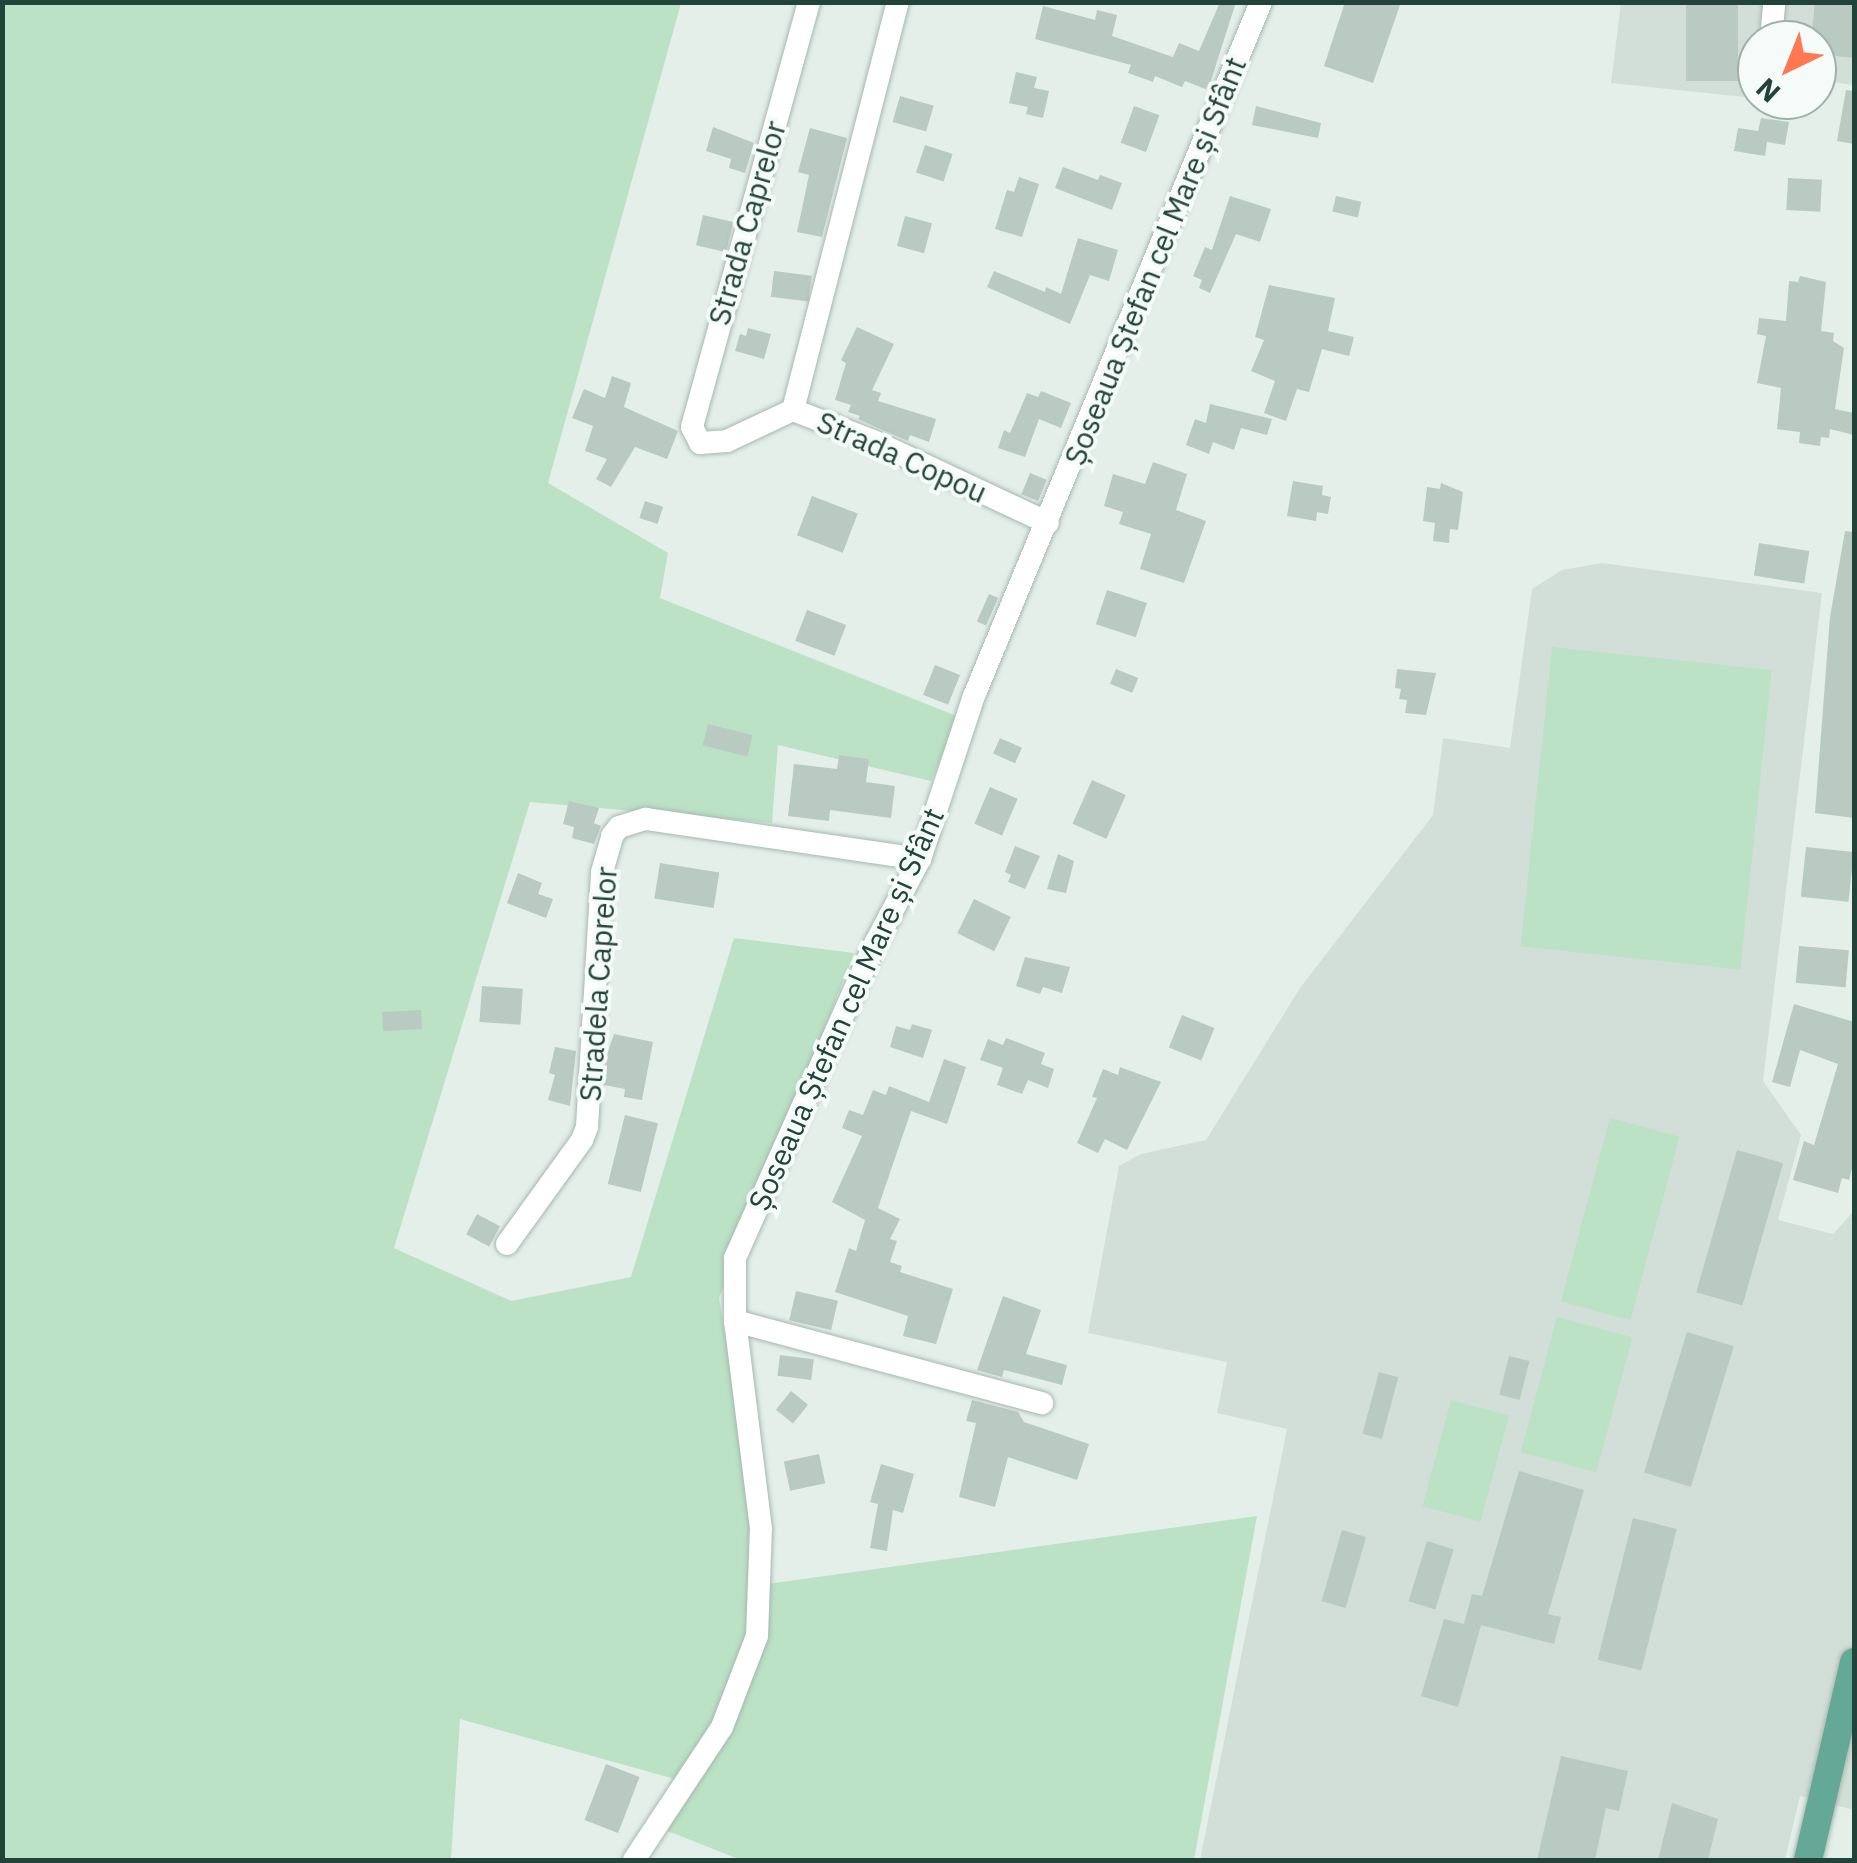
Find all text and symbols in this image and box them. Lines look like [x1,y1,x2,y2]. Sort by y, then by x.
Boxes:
north arrow [1737,20,1837,120]
street label: Șoseaua Ștefan cel Mare și Sfânt [1056,52,1254,470]
text: N [1748,70,1788,111]
street label: Strada Caprelor [701,117,793,329]
street label: Strada Copou [812,404,992,510]
street label: Șoseaua Ștefan cel Mare și Sfânt [741,802,951,1216]
street label: Stradela Caprelor [572,865,624,1103]

